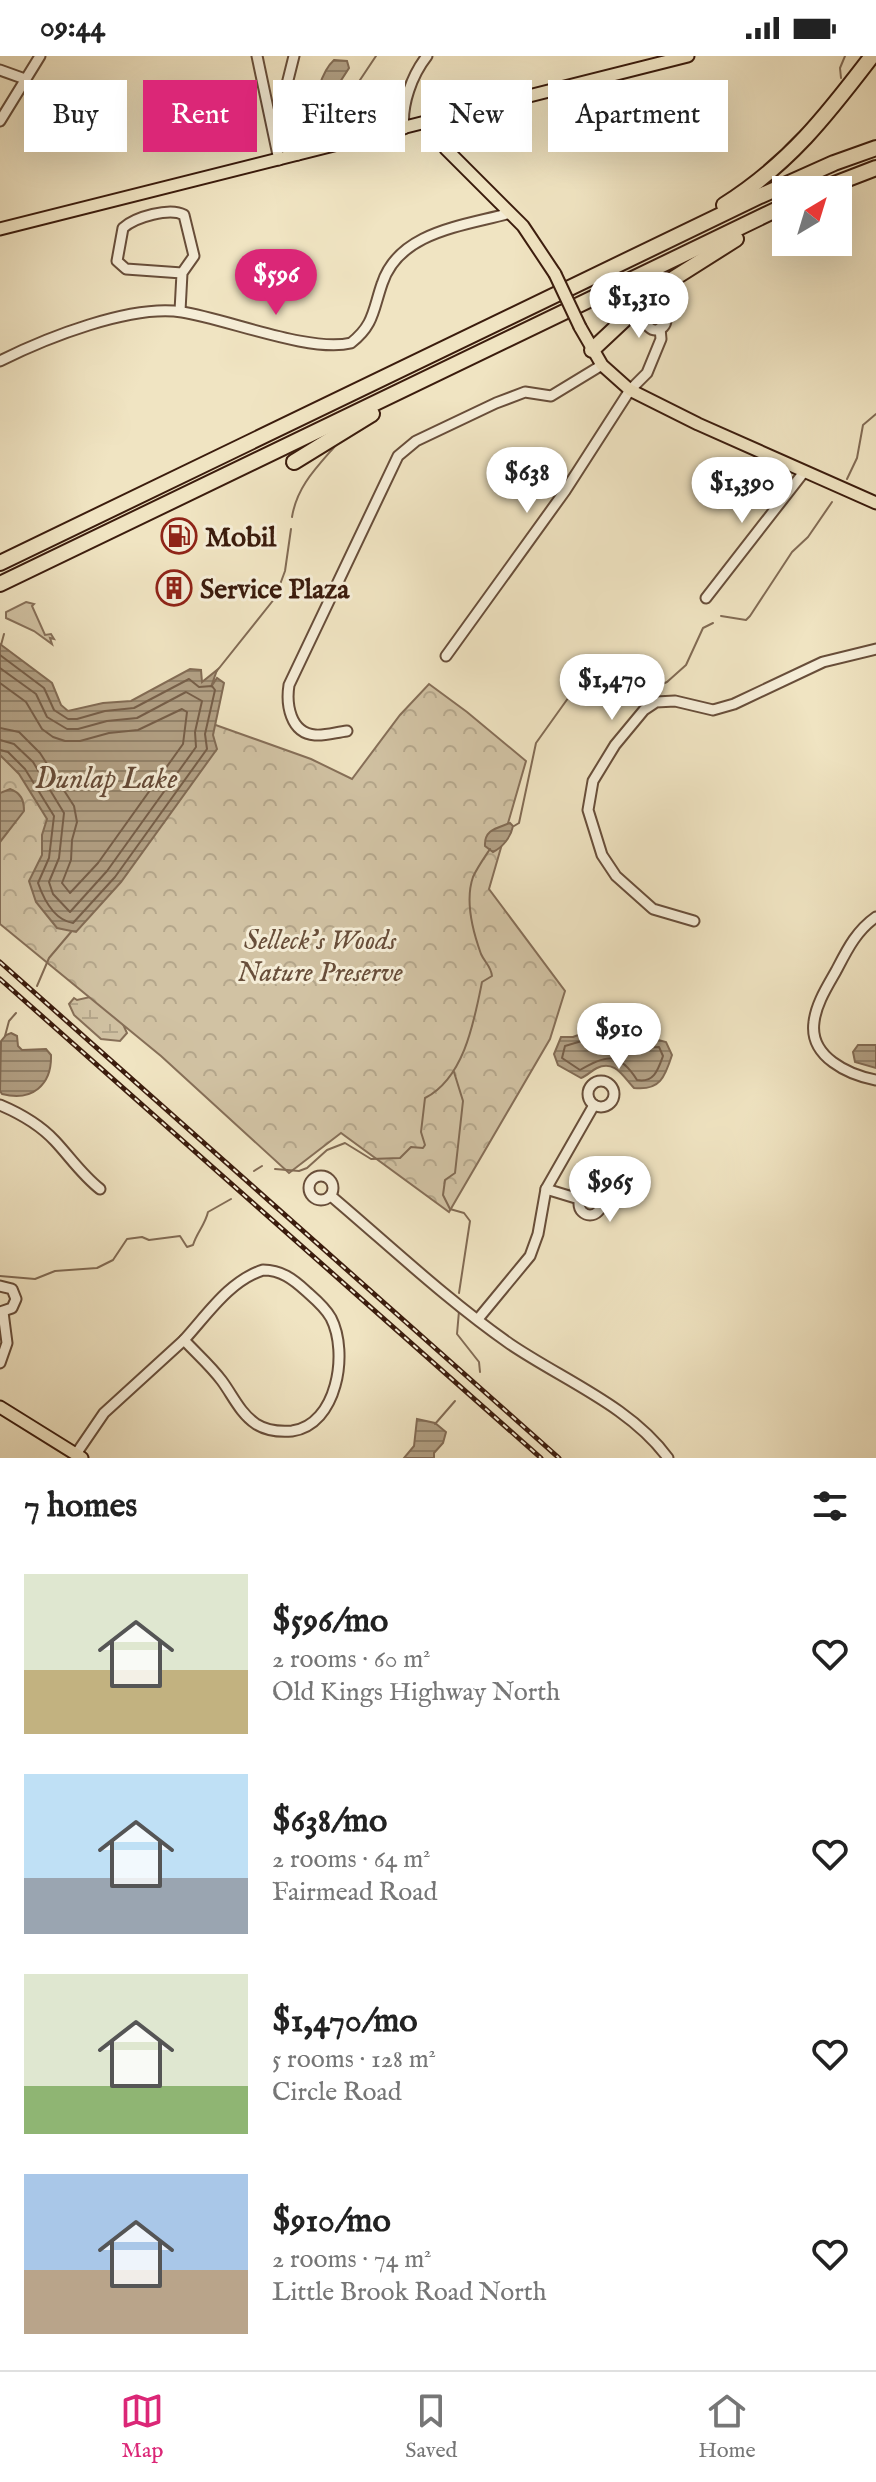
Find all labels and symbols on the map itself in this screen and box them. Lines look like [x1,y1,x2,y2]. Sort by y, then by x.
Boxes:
north arrow [772,176,852,256]
pin: $596 [229,249,323,317]
pin: $1,310 [574,272,704,340]
pin: $638 [480,447,574,515]
pin: $1,390 [677,457,807,525]
fuel station icon: Mobil [160,517,198,555]
place label: Mobil [205,521,277,556]
building icon: Service Plaza [155,569,193,607]
place label: Service Plaza [200,573,350,608]
pin: $1,470 [547,654,677,722]
water label: Dunlap Lake [35,761,177,799]
park label: Selleck's Woods Nature Preserve [237,924,404,991]
pin: $910 [572,1003,666,1071]
pin: $965 [563,1156,657,1224]

